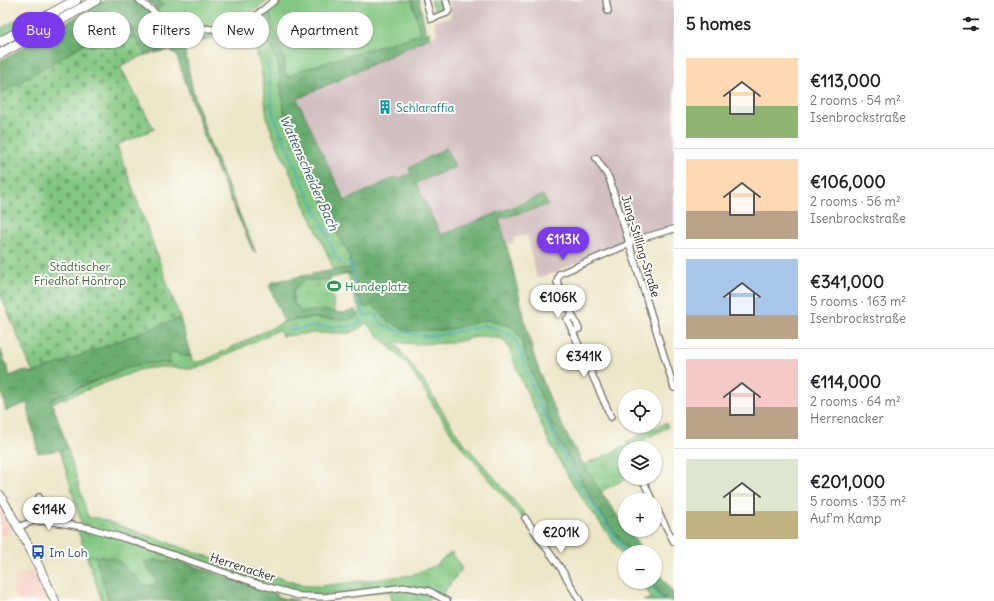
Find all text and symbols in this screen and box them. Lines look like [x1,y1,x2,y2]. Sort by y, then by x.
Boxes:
chip: Buy [12,12,65,48]
chip: Rent [73,12,130,48]
chip: Filters [138,12,204,48]
chip: New [212,12,269,48]
chip: Apartment [277,12,373,48]
text: 5 homes [686,13,751,35]
icon: filters [960,13,982,35]
text: €113,000 [810,70,881,92]
icon: home [718,74,766,122]
text: 2 rooms · 54 m² [810,92,901,109]
building icon: Schlaraffia [377,99,393,115]
place label: Schlaraffia [396,100,454,115]
text: Isenbrockstraße [810,109,906,126]
water label: Wattenscheider Bach [276,112,342,234]
text: €106,000 [810,171,886,193]
icon: home [718,175,766,223]
street label: Jung-Stilling-Straße [618,193,664,299]
text: 2 rooms · 56 m² [810,193,901,210]
text: Isenbrockstraße [810,210,906,227]
pin: €113K [535,227,591,261]
text: €113K [546,231,580,248]
park label: Städtischer Friedhof Höntrop [34,259,126,288]
text: €341,000 [810,271,884,293]
icon: home [718,275,766,323]
sports icon: Hundeplatz [326,278,342,294]
place label: Hundeplatz [345,279,407,294]
pin: €106K [530,285,586,319]
text: €106K [539,289,577,306]
text: 5 rooms · 163 m² [810,293,906,310]
text: Isenbrockstraße [810,310,906,327]
pin: €341K [556,344,612,378]
text: €341K [566,348,602,365]
text: €114,000 [810,371,881,393]
icon: home [718,375,766,423]
map controls [618,389,662,589]
button: locate [618,389,662,433]
text: 2 rooms · 64 m² [810,393,901,410]
text: Herrenacker [810,410,884,427]
button: layers [618,441,662,485]
text: €201,000 [810,471,885,493]
icon: home [718,475,766,523]
button: + [618,493,662,537]
text: 5 rooms · 133 m² [810,493,906,510]
pin: €114K [21,497,77,531]
text: €114K [32,501,66,518]
text: Auf'm Kamp [810,510,881,527]
pin: €201K [533,520,589,554]
text: €201K [542,524,580,541]
bus stop icon: Im Loh [30,544,46,560]
place label: Im Loh [49,545,88,560]
button: − [618,545,662,589]
street label: Herrenacker [208,549,278,585]

